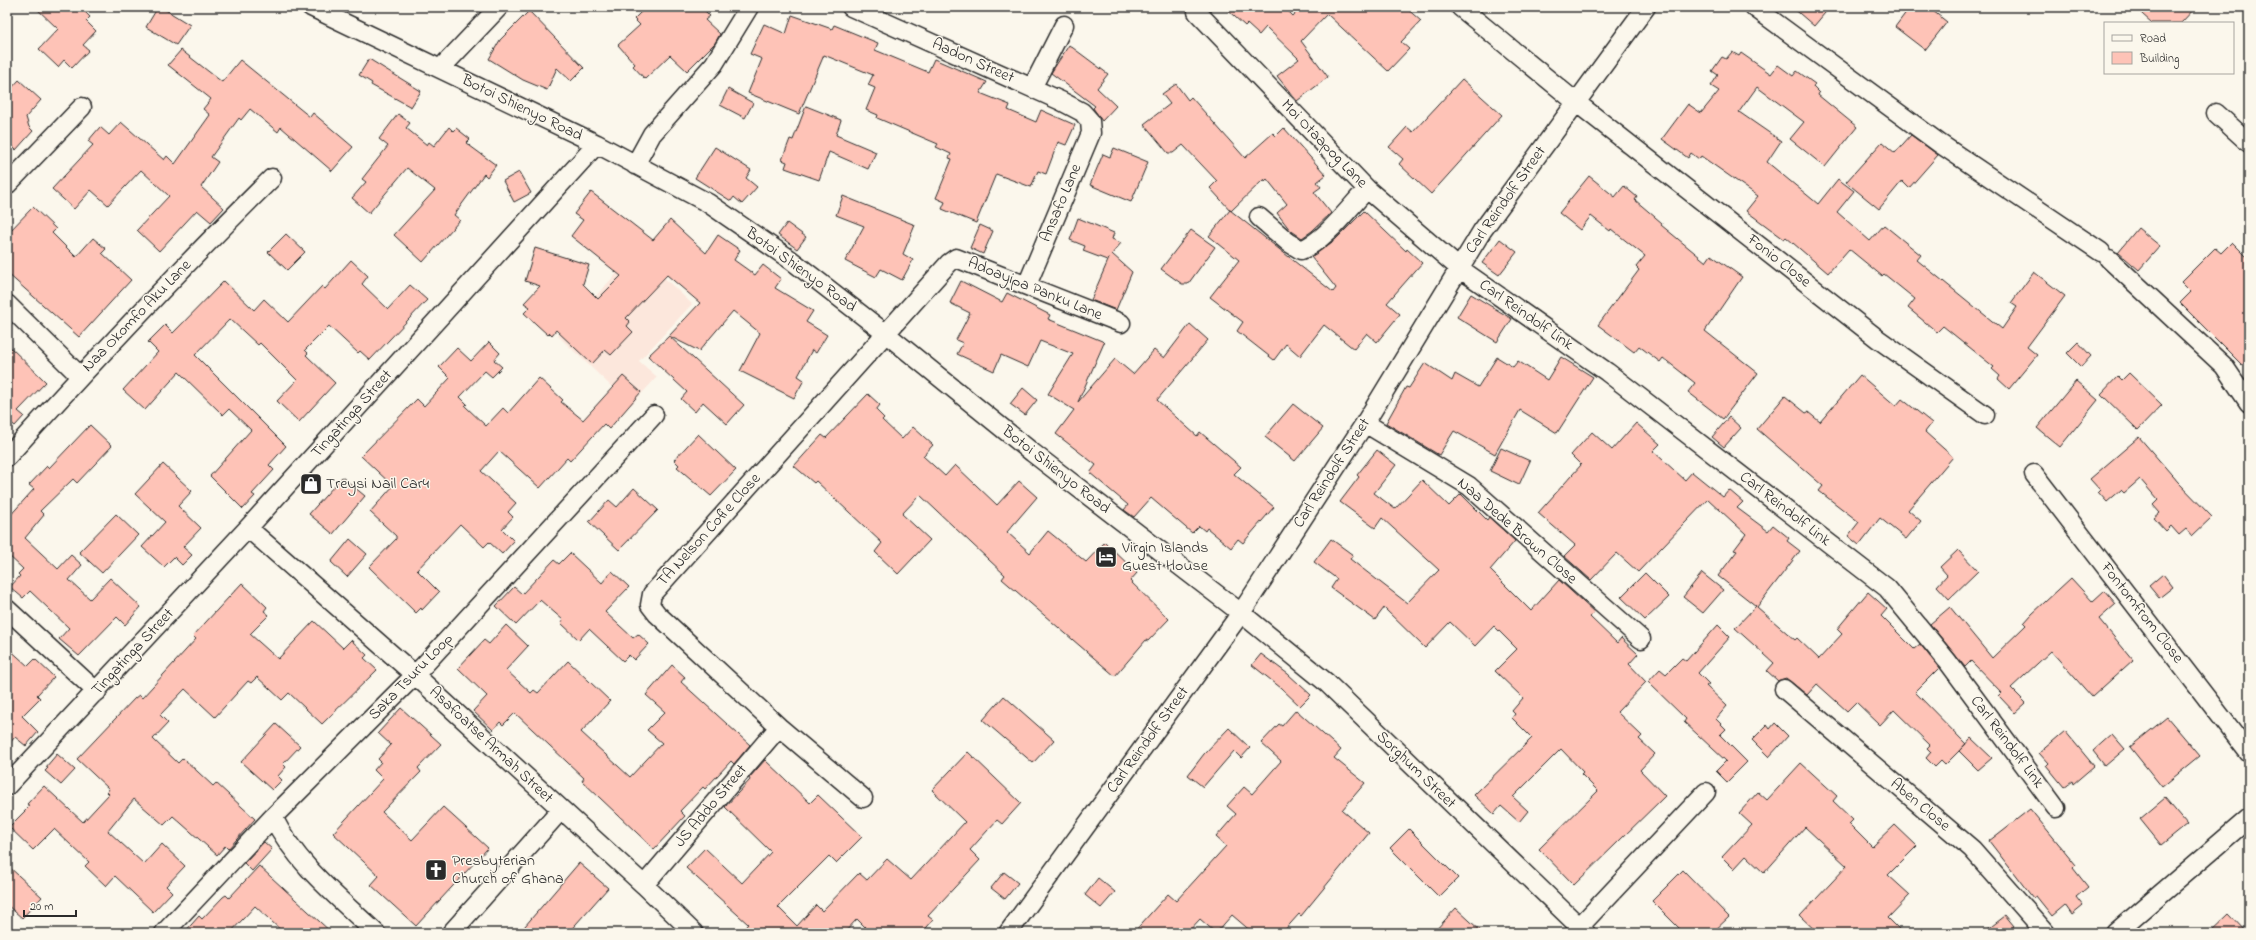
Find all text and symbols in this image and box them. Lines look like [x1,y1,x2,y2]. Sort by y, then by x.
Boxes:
legend [2104,22,2234,74]
text: Road [2140,30,2166,48]
street label: Aadon Street [928,32,1019,90]
text: Building [2139,50,2179,69]
street label: Botoi Shienyo Road [457,68,587,148]
street label: Moi Otaapog Lane [1275,94,1373,195]
street label: Carl Reindolf Street [1460,141,1553,259]
street label: Ansafo Lane [1034,159,1089,246]
street label: Botoi Shienyo Road [740,221,861,318]
street label: Fonio Close [1741,228,1817,294]
street label: Adoayipa Panku Lane [964,251,1107,327]
street label: Naa Okomfo Aku Lane [77,254,198,378]
street label: Carl Reindolf Link [1474,273,1579,357]
street label: Tingatinga Street [306,364,399,464]
street label: Carl Reindolf Street [1287,413,1377,533]
street label: Botoi Shienyo Road [996,419,1115,520]
street label: Carl Reindolf Link [1734,466,1837,553]
street label: TA Nelson Cofie Close [651,467,767,592]
shop icon: Treysi Nail Car4 [298,471,324,497]
place label: Treysi Nail Car4 [326,472,430,496]
street label: Naa Dede Brown Close [1452,472,1583,591]
place label: Virgin Islands Guest House [1121,536,1209,578]
hotel icon: Virgin Islands Guest House [1093,544,1119,570]
street label: Fontomfrom Close [2094,556,2190,670]
street label: Tingatinga Street [86,602,180,701]
street label: Saka Tsuru Loop [363,628,459,726]
street label: Asafoatse Armah Street [423,681,559,810]
street label: Carl Reindolf Street [1101,681,1195,798]
street label: Carl Reindolf Link [1964,691,2050,794]
street label: Sorghum Street [1370,725,1462,815]
street label: JS Addo Street [669,759,754,853]
street label: Aben Close [1885,773,1956,838]
place label: Presbyterian Church of Ghana [452,849,564,891]
church icon: Presbyterian Church of Ghana [423,857,449,883]
scale bar [24,892,76,918]
text: 20 m [30,898,53,916]

